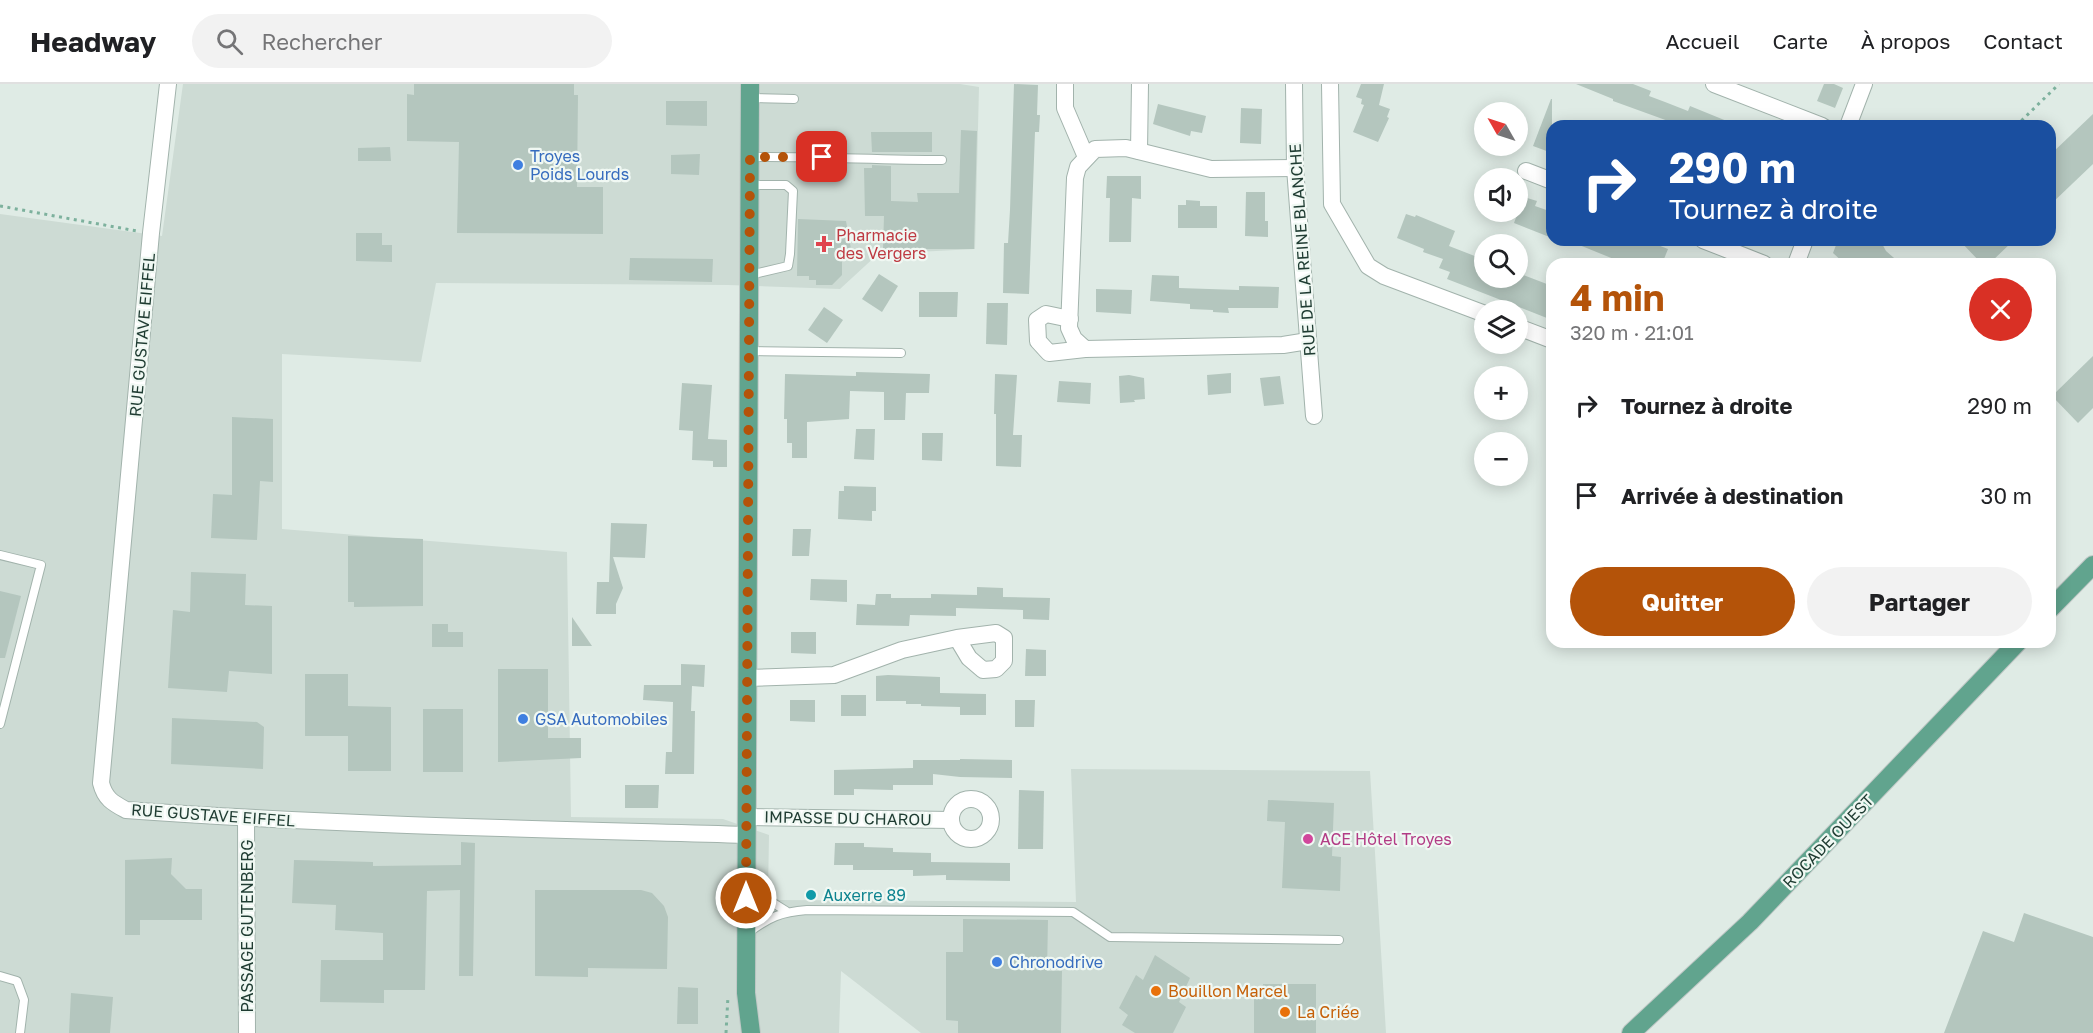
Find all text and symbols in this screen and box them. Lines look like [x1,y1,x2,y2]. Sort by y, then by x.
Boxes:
search box [192,14,612,68]
text: Headway [30,25,156,58]
icon: search [213,25,246,58]
text: Rechercher [261,28,382,55]
text: Accueil [1666,28,1739,54]
text: Carte [1772,28,1828,54]
text: À propos [1861,28,1950,54]
text: Contact [1983,28,2063,54]
north arrow [1474,102,1528,156]
map controls [1474,102,1528,486]
pin [796,131,847,182]
icon: arrive [805,140,838,173]
text: 290 m [1669,142,1796,192]
street label: RUE DE LA REINE BLANCHE [1285,143,1319,357]
icon: right [1570,144,1648,222]
place label: Troyes Poids Lourds [530,146,629,184]
marker: Troyes Poids Lourds [511,158,525,172]
button: sound [1474,168,1528,222]
text: Tournez à droite [1669,193,1878,225]
place label: Pharmacie des Vergers [836,225,927,263]
button: search [1474,234,1528,288]
marker: Pharmacie des Vergers [817,237,831,251]
street label: RUE GUSTAVE EIFFEL [125,252,159,418]
text: 4 min [1570,276,1665,319]
button: close [1969,278,2032,341]
button: layers [1474,300,1528,354]
text: 320 m · 21:01 [1570,320,1694,344]
button: + [1474,366,1528,420]
icon: right [1570,389,1603,422]
text: Tournez à droite [1621,392,1792,419]
text: 290 m [1967,392,2032,419]
button: − [1474,432,1528,486]
icon: arrive [1570,479,1603,512]
text: Arrivée à destination [1621,482,1843,509]
text: 30 m [1981,482,2032,509]
button: Quitter [1570,567,1795,636]
button: Partager [1807,567,2032,636]
place label: GSA Automobiles [535,709,668,729]
marker: GSA Automobiles [516,712,530,726]
street label: ROCADE OUEST [1778,790,1878,892]
street label: RUE GUSTAVE EIFFEL [130,799,296,831]
street label: IMPASSE DU CHAROU [764,807,932,829]
place label: ACE Hôtel Troyes [1320,829,1452,849]
marker: ACE Hôtel Troyes [1301,832,1315,846]
street label: PASSAGE GUTENBERG [237,840,257,1012]
position arrow [714,866,778,930]
place label: Auxerre 89 [823,885,906,905]
marker: Auxerre 89 [804,888,818,902]
place label: Chronodrive [1009,952,1103,972]
marker: Chronodrive [990,955,1004,969]
place label: Bouillon Marcel [1168,981,1288,1001]
marker: Bouillon Marcel [1149,984,1163,998]
place label: La Criée [1297,1002,1359,1022]
marker: La Criée [1278,1005,1292,1019]

